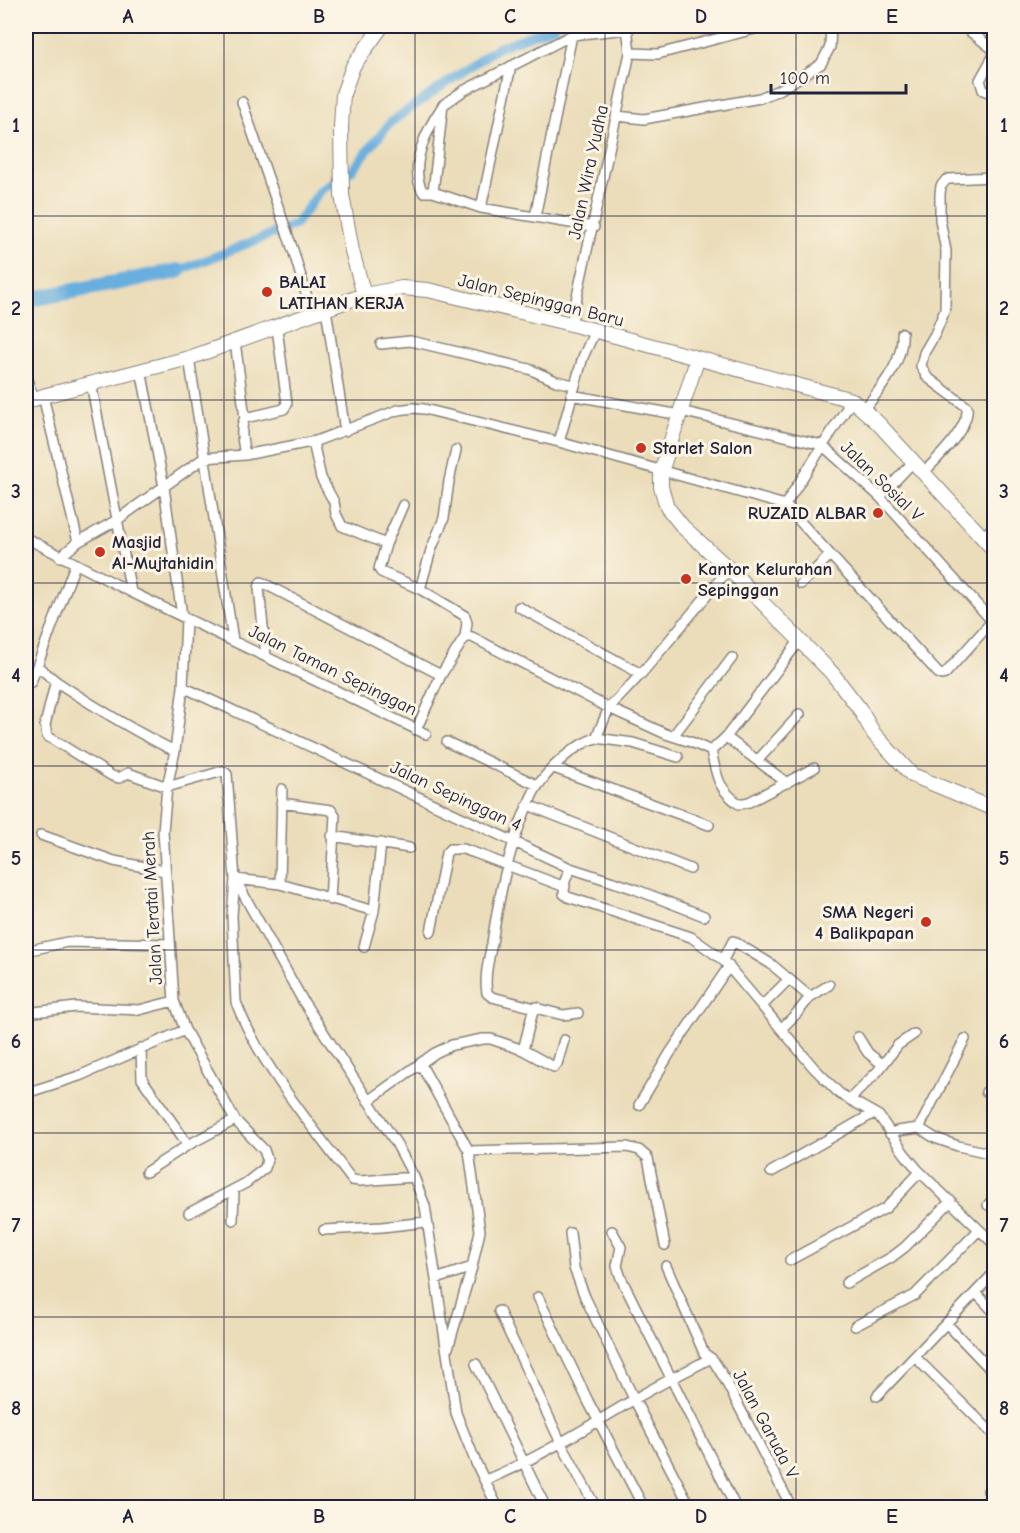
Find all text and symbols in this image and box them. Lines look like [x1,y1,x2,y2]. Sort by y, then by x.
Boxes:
text: A [122,5,134,28]
text: B [313,5,325,28]
text: C [504,5,516,28]
text: D [695,5,707,28]
text: E [886,5,898,28]
scale bar [771,57,906,95]
text: 100 m [780,68,830,89]
street label: Jalan Wira Yudha [564,103,613,241]
text: 1 [12,114,20,137]
text: 1 [1000,114,1008,137]
street label: Jalan Sepinggan Baru [456,270,626,331]
place label: BALAI LATIHAN KERJA [279,272,404,314]
marker: BALAI LATIHAN KERJA [260,285,274,299]
text: 2 [11,297,21,320]
text: 2 [999,297,1009,320]
street label: Jalan Sosial V [836,437,928,526]
place label: Starlet Salon [653,438,752,459]
marker: Starlet Salon [634,441,648,455]
text: 3 [11,480,21,503]
text: 3 [999,480,1009,503]
place label: RUZAID ALBAR [748,503,866,524]
marker: RUZAID ALBAR [871,506,885,520]
place label: Masjid Al-Mujtahidin [112,532,214,574]
marker: Masjid Al-Mujtahidin [93,545,107,559]
place label: Kantor Kelurahan Sepinggan [698,559,832,601]
marker: Kantor Kelurahan Sepinggan [679,572,693,586]
street label: Jalan Taman Sepinggan [245,621,420,720]
text: 4 [11,664,21,687]
text: 4 [999,664,1009,687]
street label: Jalan Sepinggan 4 [387,757,525,836]
street label: Jalan Teratai Merah [138,831,167,985]
text: 5 [11,847,21,870]
text: 5 [999,847,1009,870]
place label: SMA Negeri 4 Balikpapan [815,902,914,944]
marker: SMA Negeri 4 Balikpapan [919,915,933,929]
text: 6 [11,1030,21,1053]
text: 6 [999,1030,1009,1053]
text: 7 [12,1214,21,1237]
text: 7 [1000,1214,1009,1237]
street label: Jalan Garuda V [728,1366,803,1482]
text: 8 [11,1397,21,1420]
text: 8 [999,1397,1009,1420]
text: A [122,1505,134,1528]
text: B [313,1505,325,1528]
text: C [504,1505,516,1528]
text: D [695,1505,707,1528]
text: E [886,1505,898,1528]

